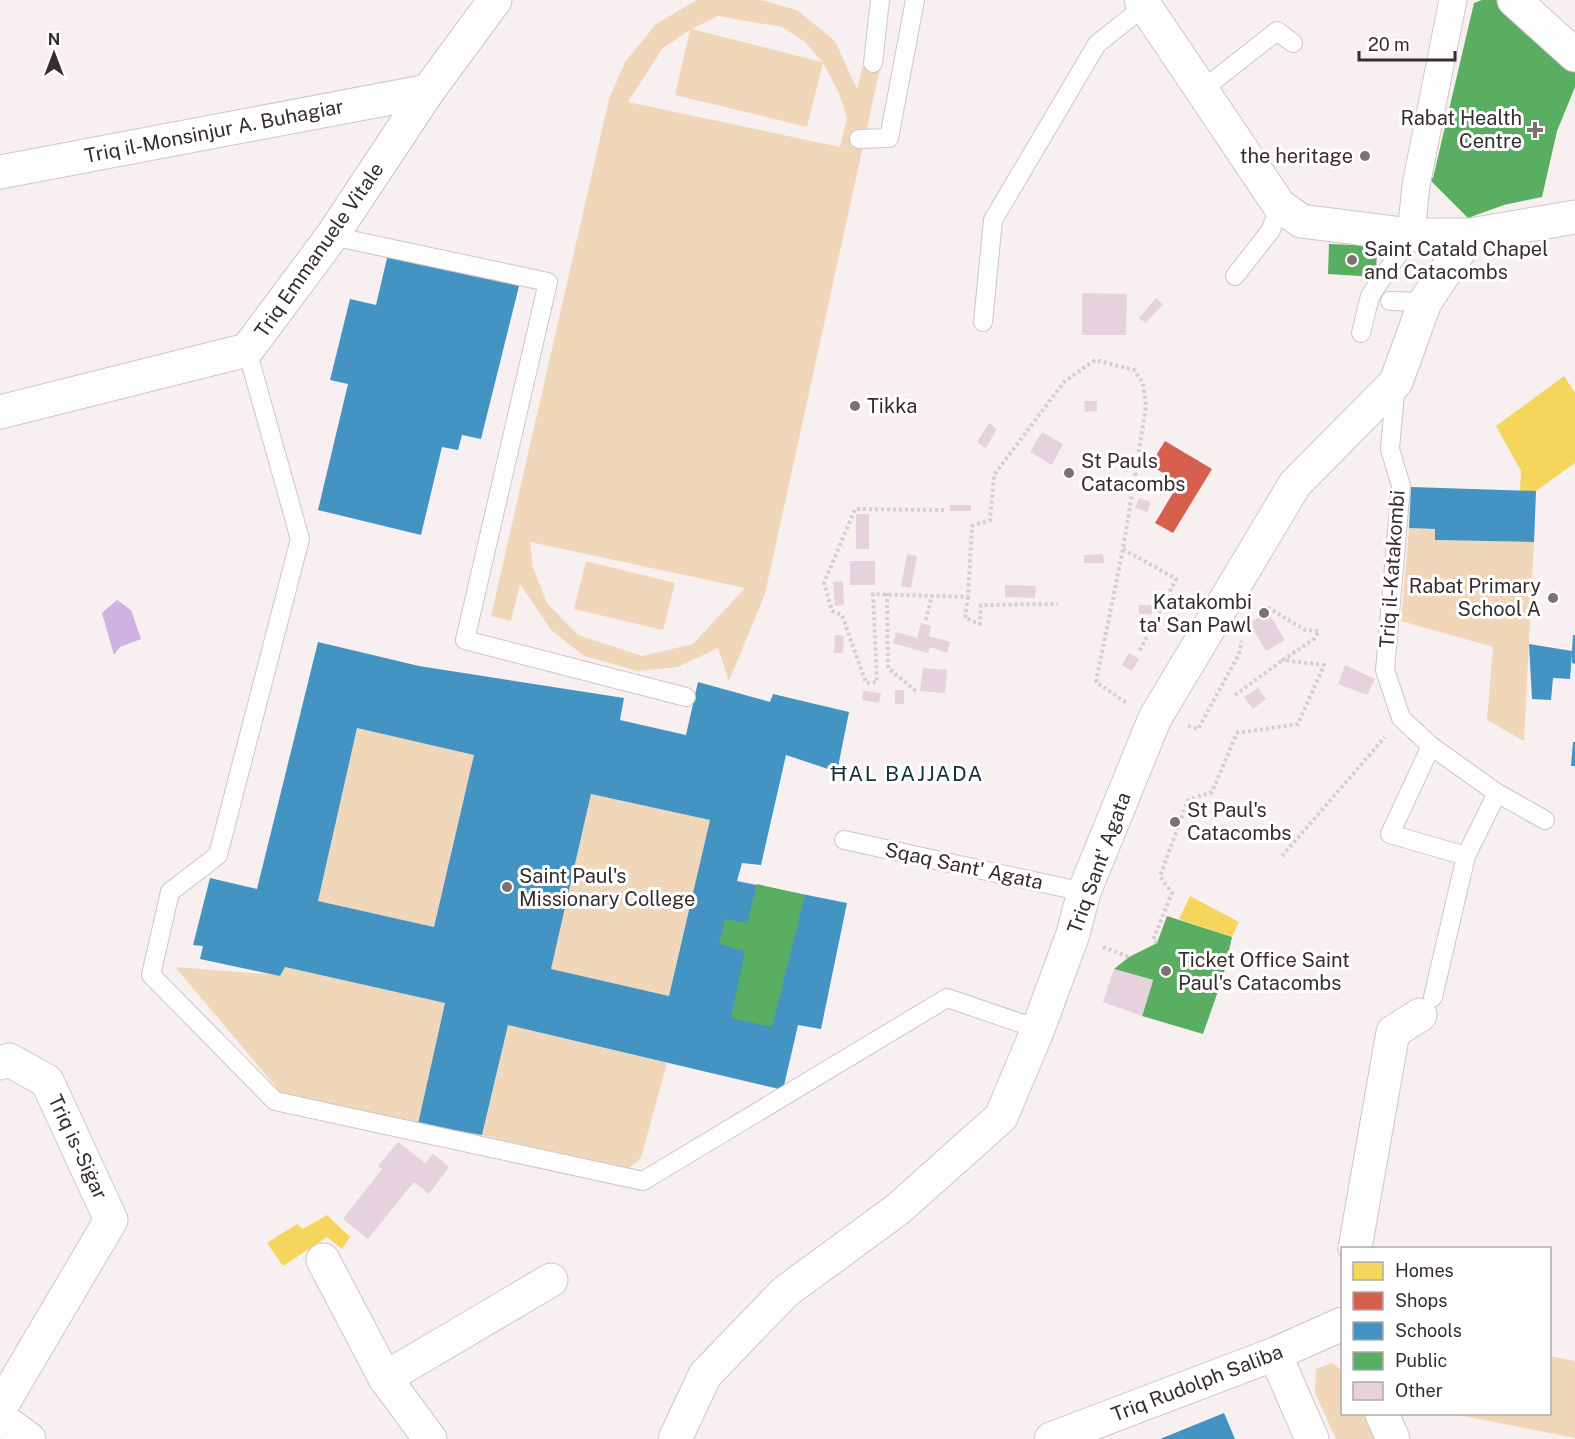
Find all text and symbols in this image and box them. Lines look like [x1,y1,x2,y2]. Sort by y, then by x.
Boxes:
north arrow [24,24,84,84]
scale bar [1359,24,1455,62]
text: N [48,30,60,49]
text: 20 m [1368,34,1410,55]
street label: Triq il-Monsinjur A. Buhagiar [82,94,346,168]
place label: Rabat Health Centre [1400,106,1522,153]
marker: Rabat Health Centre [1526,121,1544,139]
place label: the heritage [1240,144,1353,168]
marker: the heritage [1358,149,1372,163]
street label: Triq Emmanuele Vitale [249,158,389,342]
place label: Saint Catald Chapel and Catacombs [1364,237,1548,284]
marker: Saint Catald Chapel and Catacombs [1345,253,1359,267]
place label: Tikka [867,394,917,418]
marker: Tikka [848,399,862,413]
place label: St Pauls Catacombs [1081,449,1185,496]
marker: St Pauls Catacombs [1062,466,1076,480]
street label: Triq il-Katakombi [1375,489,1409,649]
place label: Rabat Primary School A [1409,574,1541,621]
place label: Katakombi ta' San Pawl [1139,590,1252,637]
marker: Rabat Primary School A [1546,591,1560,605]
marker: Katakombi ta' San Pawl [1257,606,1271,620]
district label: ĦAL BAJJADA [830,761,984,786]
street label: Triq Sant' Agata [1062,789,1136,937]
place label: St Paul's Catacombs [1187,798,1291,845]
marker: St Paul's Catacombs [1168,815,1182,829]
street label: Sqaq Sant' Agata [883,838,1045,894]
place label: Saint Paul's Missionary College [519,864,695,911]
marker: Saint Paul's Missionary College [500,880,514,894]
place label: Ticket Office Saint Paul's Catacombs [1178,948,1350,995]
marker: Ticket Office Saint Paul's Catacombs [1159,964,1173,978]
street label: Triq is-Siġar [43,1091,113,1203]
legend [1341,1247,1551,1415]
text: Homes [1395,1260,1454,1281]
text: Shops [1395,1290,1447,1311]
text: Schools [1395,1320,1462,1341]
street label: Triq Rudolph Saliba [1108,1339,1286,1427]
text: Public [1395,1350,1447,1371]
text: Other [1395,1380,1443,1401]

